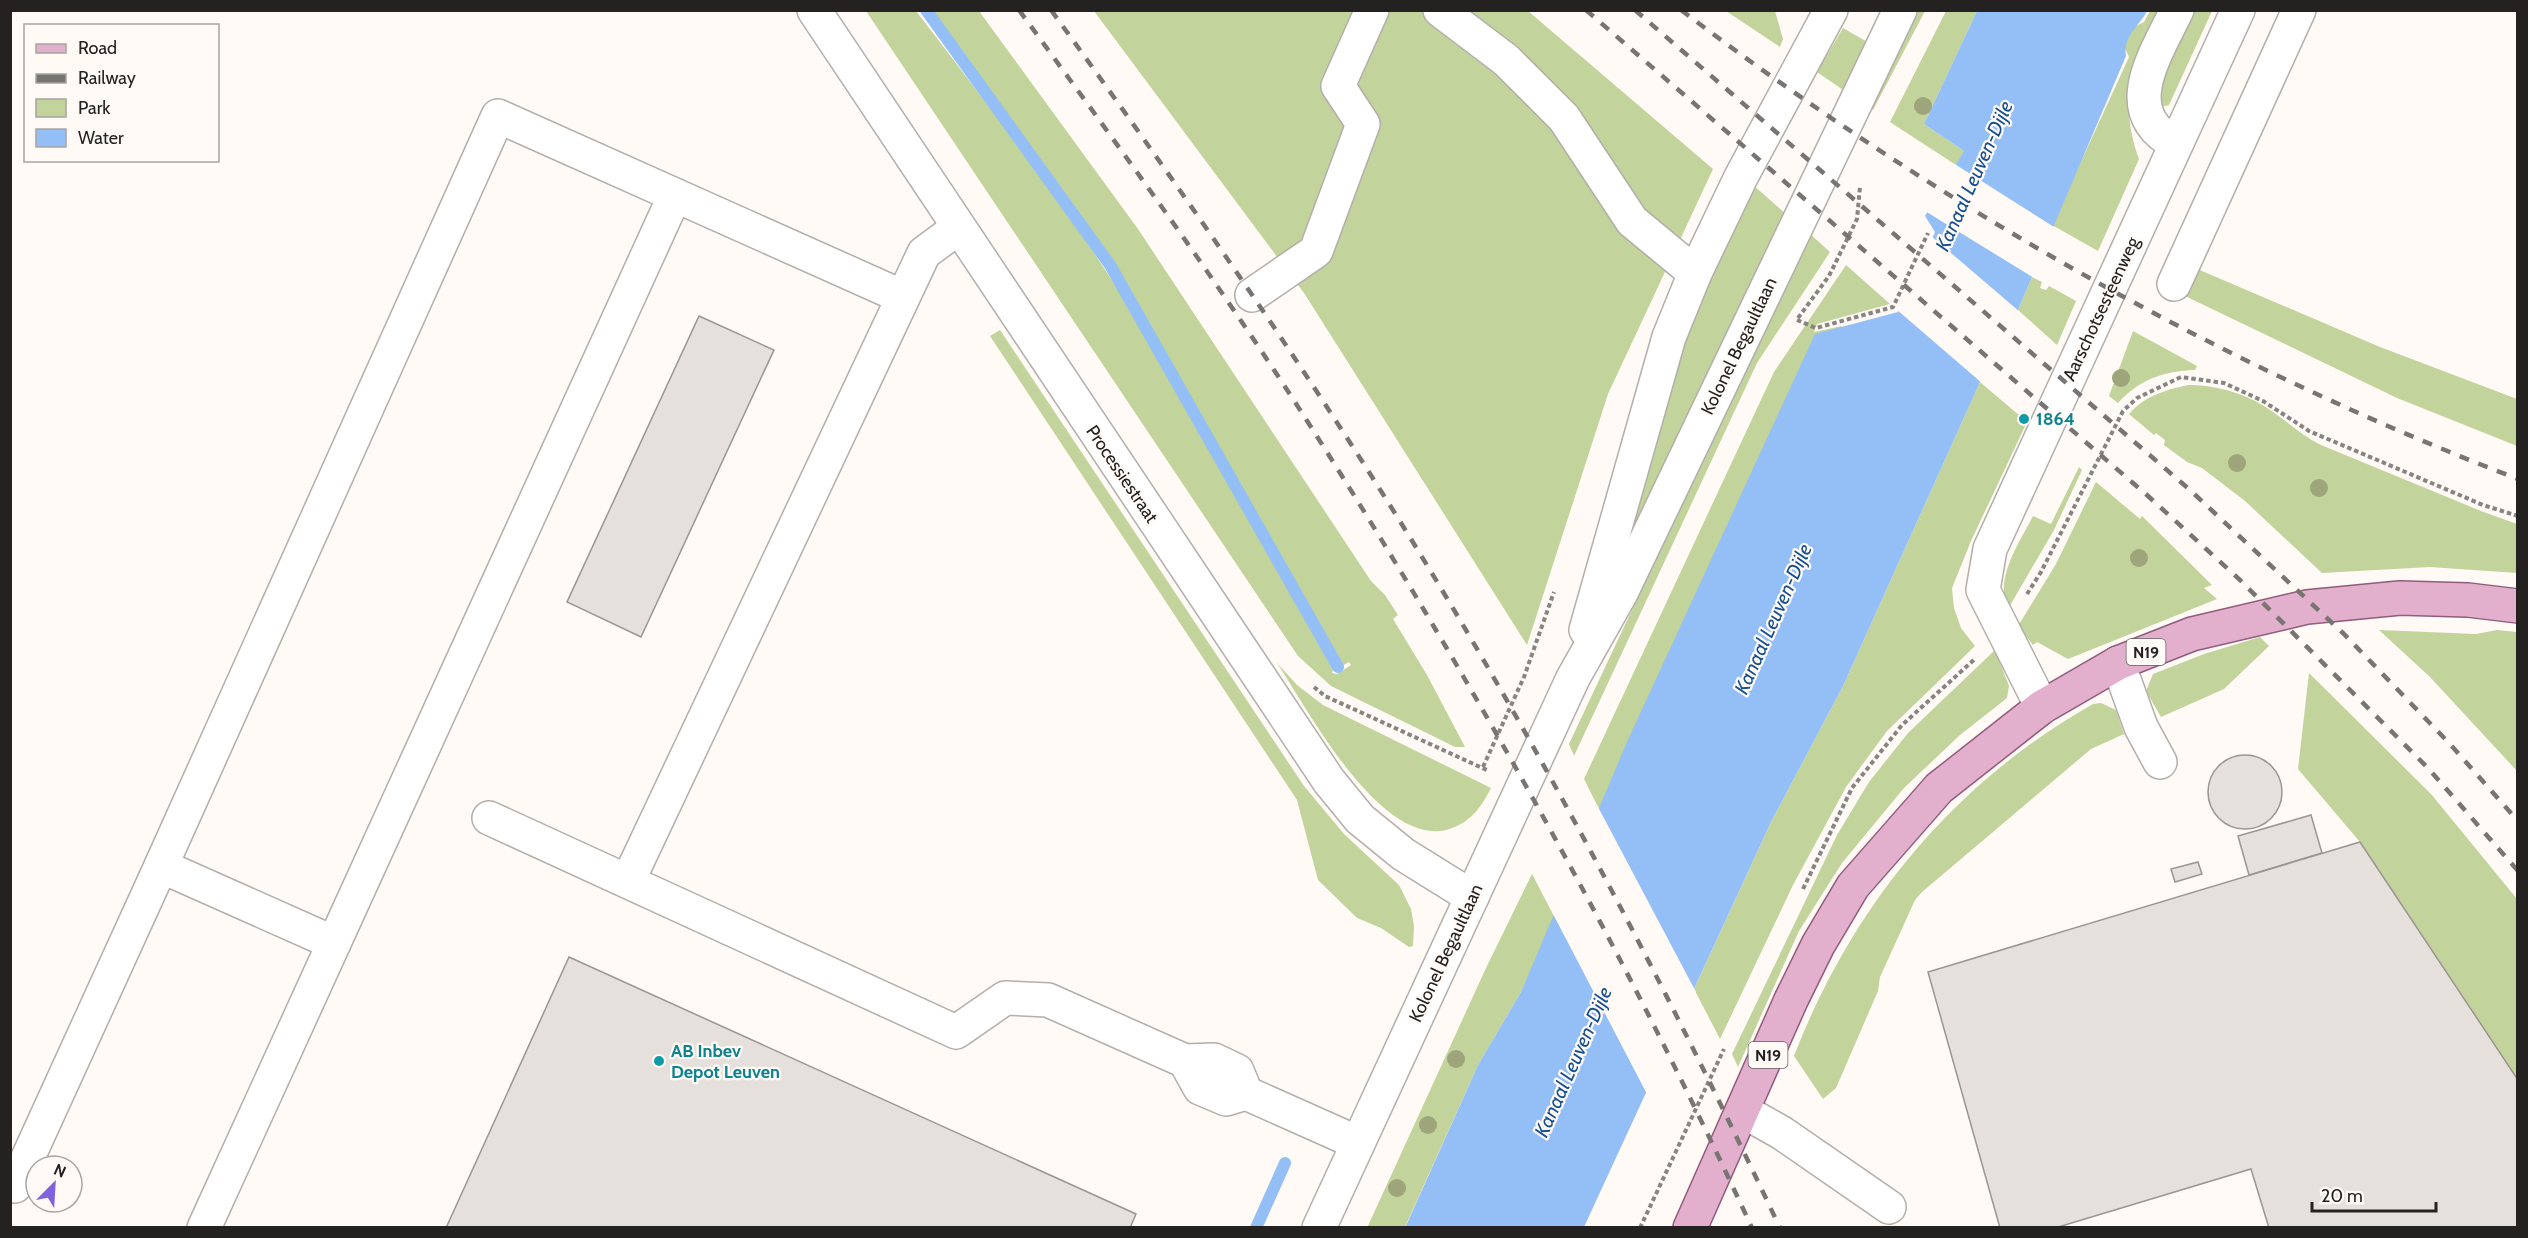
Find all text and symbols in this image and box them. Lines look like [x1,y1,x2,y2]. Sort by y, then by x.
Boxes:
legend [24,24,219,162]
text: Road [78,37,117,59]
text: Railway [78,67,136,89]
text: Park [78,97,111,119]
water label: Kanaal Leuven-Dijle [1930,97,2018,255]
text: Water [78,127,124,149]
street label: Aarschotsesteenweg [2058,233,2144,384]
street label: Kolonel Begaultlaan [1696,274,1782,418]
place label: 1864 [2036,408,2075,430]
marker: 1864 [2017,412,2031,426]
street label: Processiestraat [1081,421,1163,527]
water label: Kanaal Leuven-Dijle [1729,540,1817,698]
road number: N19 [2126,639,2166,665]
street label: Kolonel Begaultlaan [1404,880,1488,1026]
water label: Kanaal Leuven-Dijle [1529,983,1617,1141]
place label: AB Inbev Depot Leuven [671,1040,780,1083]
road number: N19 [1748,1042,1788,1068]
marker: AB Inbev Depot Leuven [652,1054,666,1068]
north arrow [24,1154,84,1214]
text: N [51,1160,69,1182]
scale bar [2312,1175,2436,1213]
text: 20 m [2321,1185,2363,1207]

